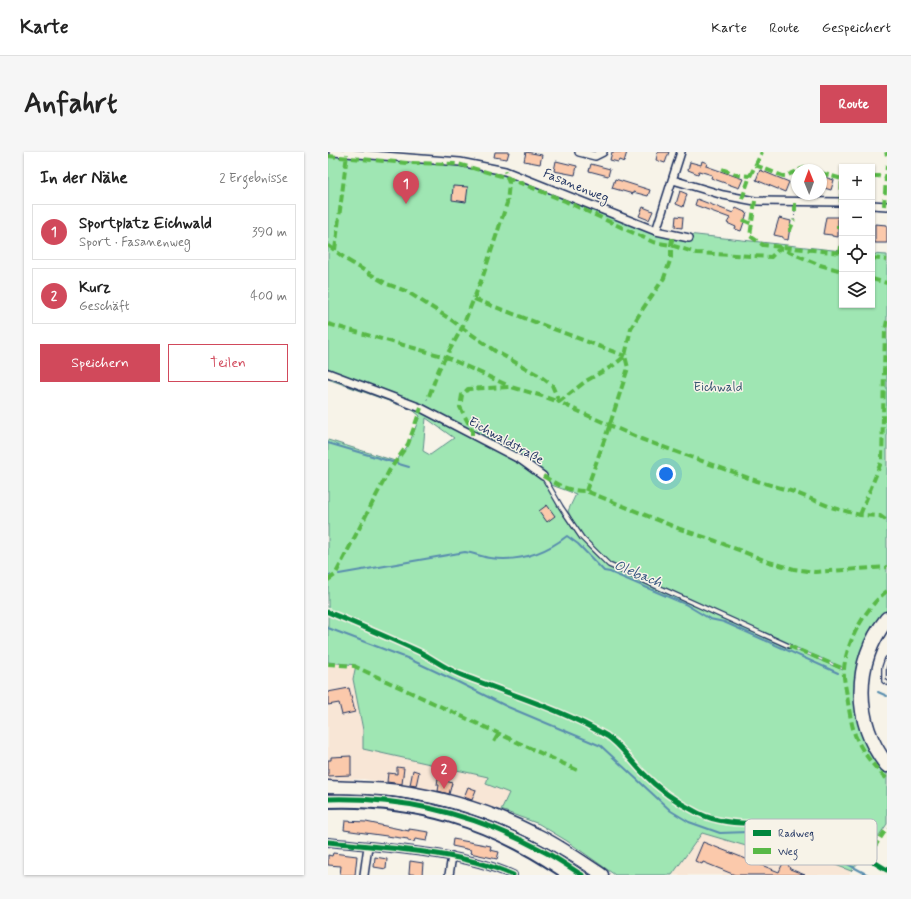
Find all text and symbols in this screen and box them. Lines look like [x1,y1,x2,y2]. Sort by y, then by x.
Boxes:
text: Karte [20,15,69,40]
text: Karte [711,19,747,37]
text: Route [769,19,800,37]
text: Gespeichert [822,19,891,37]
button: Route [820,85,887,123]
text: Anfahrt [24,86,117,123]
north arrow [791,164,827,200]
map controls [839,164,875,308]
button: + [839,164,875,200]
street label: Fasanenweg [540,165,612,208]
text: In der Nähe [40,167,128,189]
text: 2 Ergebnisse [219,170,288,187]
pin: 1 [393,171,419,204]
button: − [839,200,875,236]
text: Sportplatz Eichwald [79,214,212,234]
text: 1 [51,224,57,241]
text: 390 m [252,224,287,241]
text: Sport · Fasanenweg [79,234,191,251]
button: locate [839,236,875,272]
button: layers [839,272,875,308]
text: Kurz [79,278,111,298]
text: 2 [51,288,57,305]
text: 400 m [250,288,287,305]
text: Geschäft [79,298,130,315]
button: Speichern [40,344,160,382]
button: Teilen [168,344,288,382]
park label: Eichwald [694,379,743,396]
street label: Eichwaldstraße [465,413,547,469]
your location [656,464,676,484]
water label: Olebach [611,556,665,592]
pin: 2 [431,756,457,789]
legend [745,819,877,865]
text: Radweg [778,827,814,841]
text: Weg [778,845,798,861]

